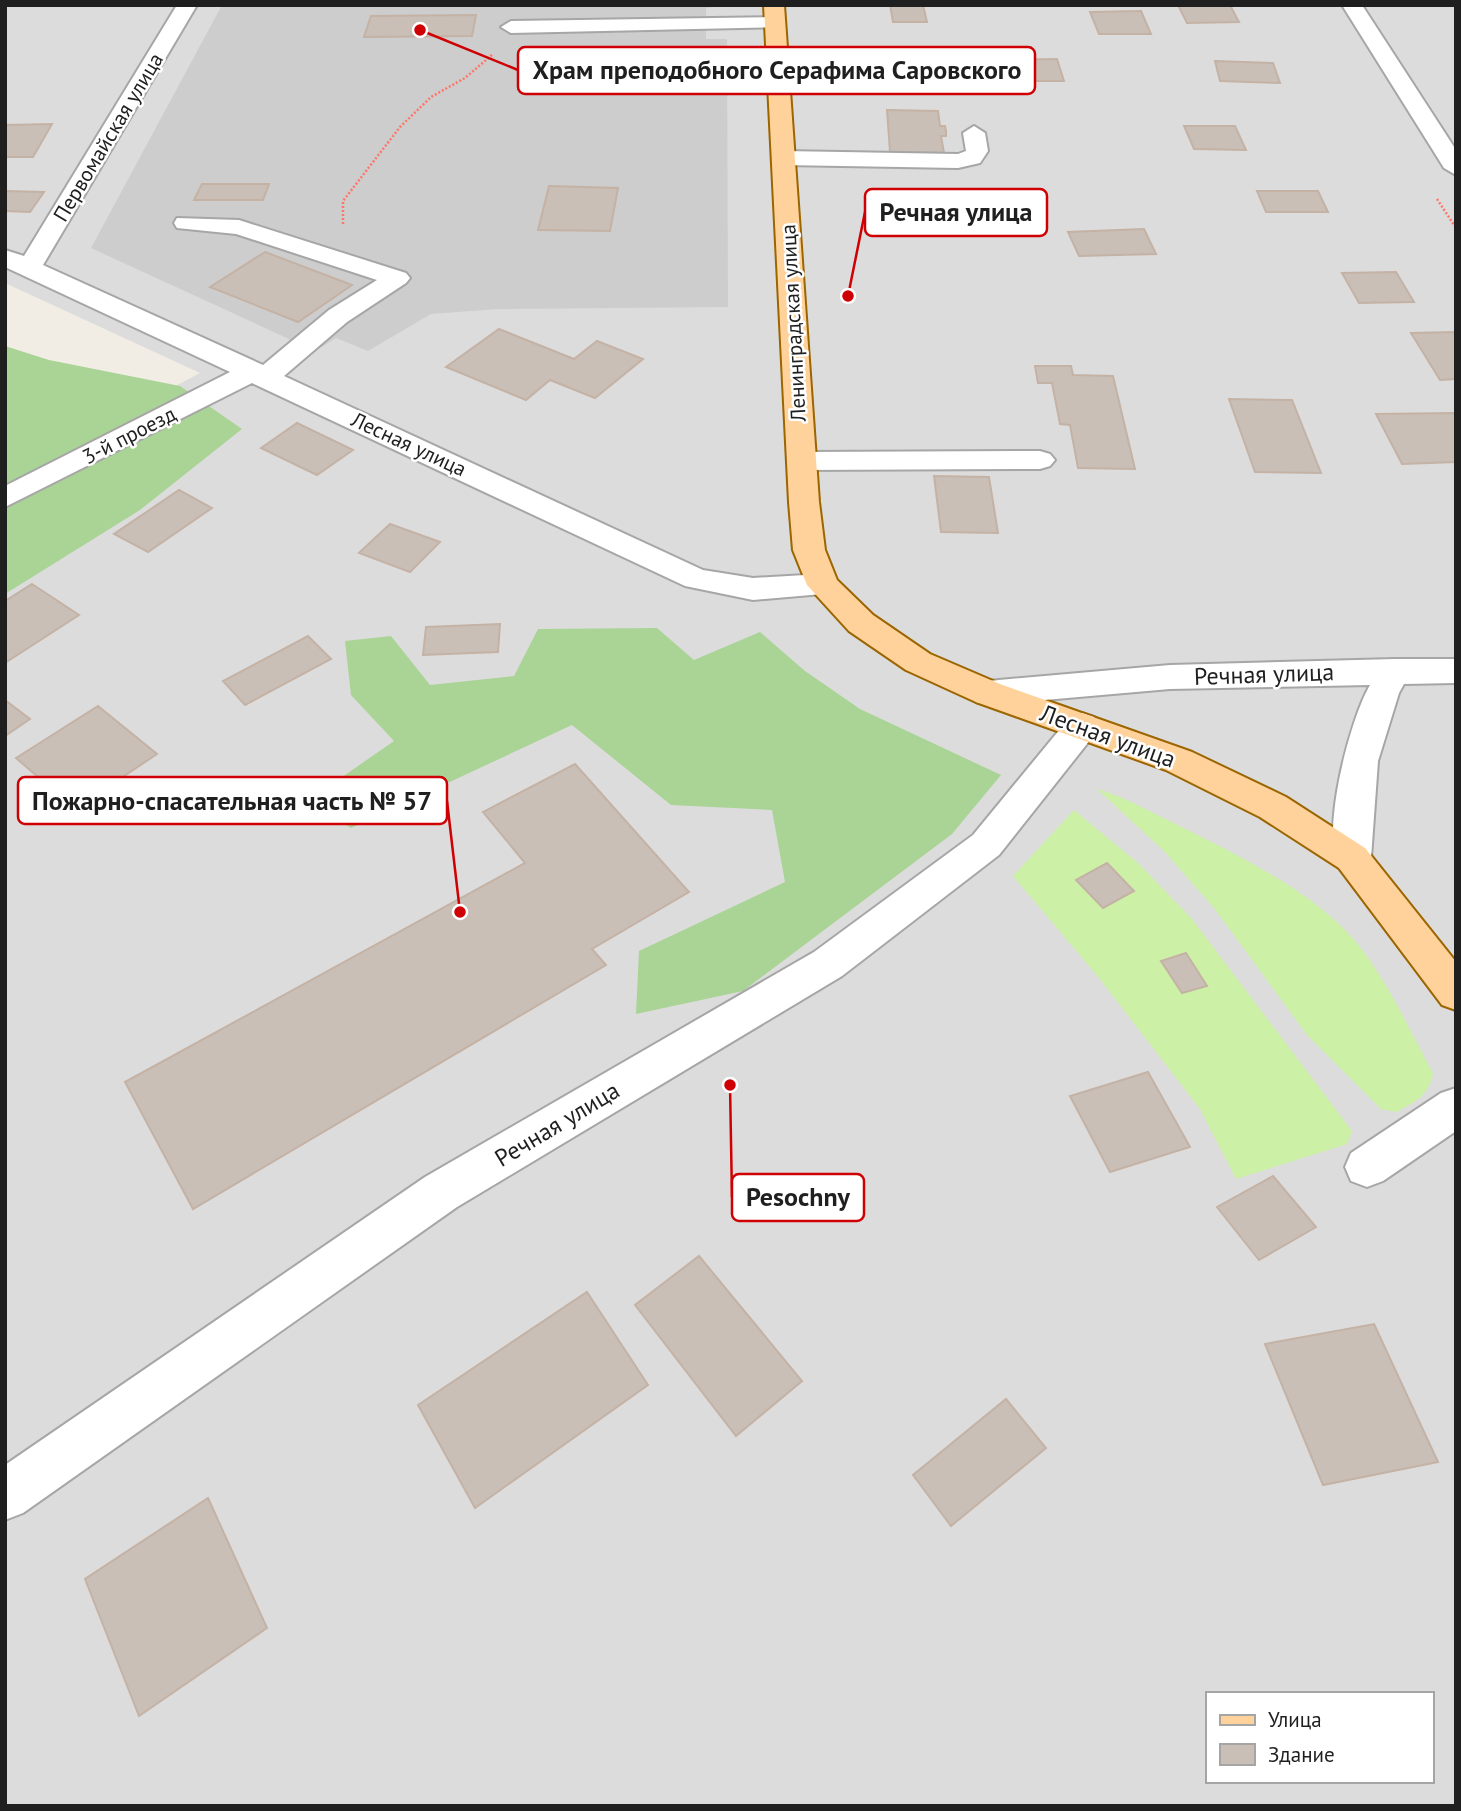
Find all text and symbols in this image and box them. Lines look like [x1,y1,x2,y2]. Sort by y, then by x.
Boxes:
callout: Храм преподобного Серафима Саровского [518,47,1035,94]
street label: Первомайская улица [47,48,169,226]
text: Храм преподобного Серафима Саровского [533,53,1021,86]
callout: Речная улица [865,189,1047,236]
text: Речная улица [879,195,1033,228]
street label: Ленинградская улица [774,224,812,423]
street label: 3-й проезд [78,400,180,470]
street label: Лесная улица [346,405,471,482]
street label: Речная улица [1193,656,1335,692]
street label: Лесная улица [1035,697,1180,775]
callout: Пожарно-спасательная часть № 57 [18,777,447,824]
text: Пожарно-спасательная часть № 57 [32,784,432,817]
street label: Речная улица [489,1075,625,1173]
callout: Pesochny [732,1174,864,1221]
text: Pesochny [746,1180,851,1213]
legend [1206,1692,1433,1783]
text: Улица [1268,1706,1322,1733]
text: Здание [1268,1741,1335,1768]

